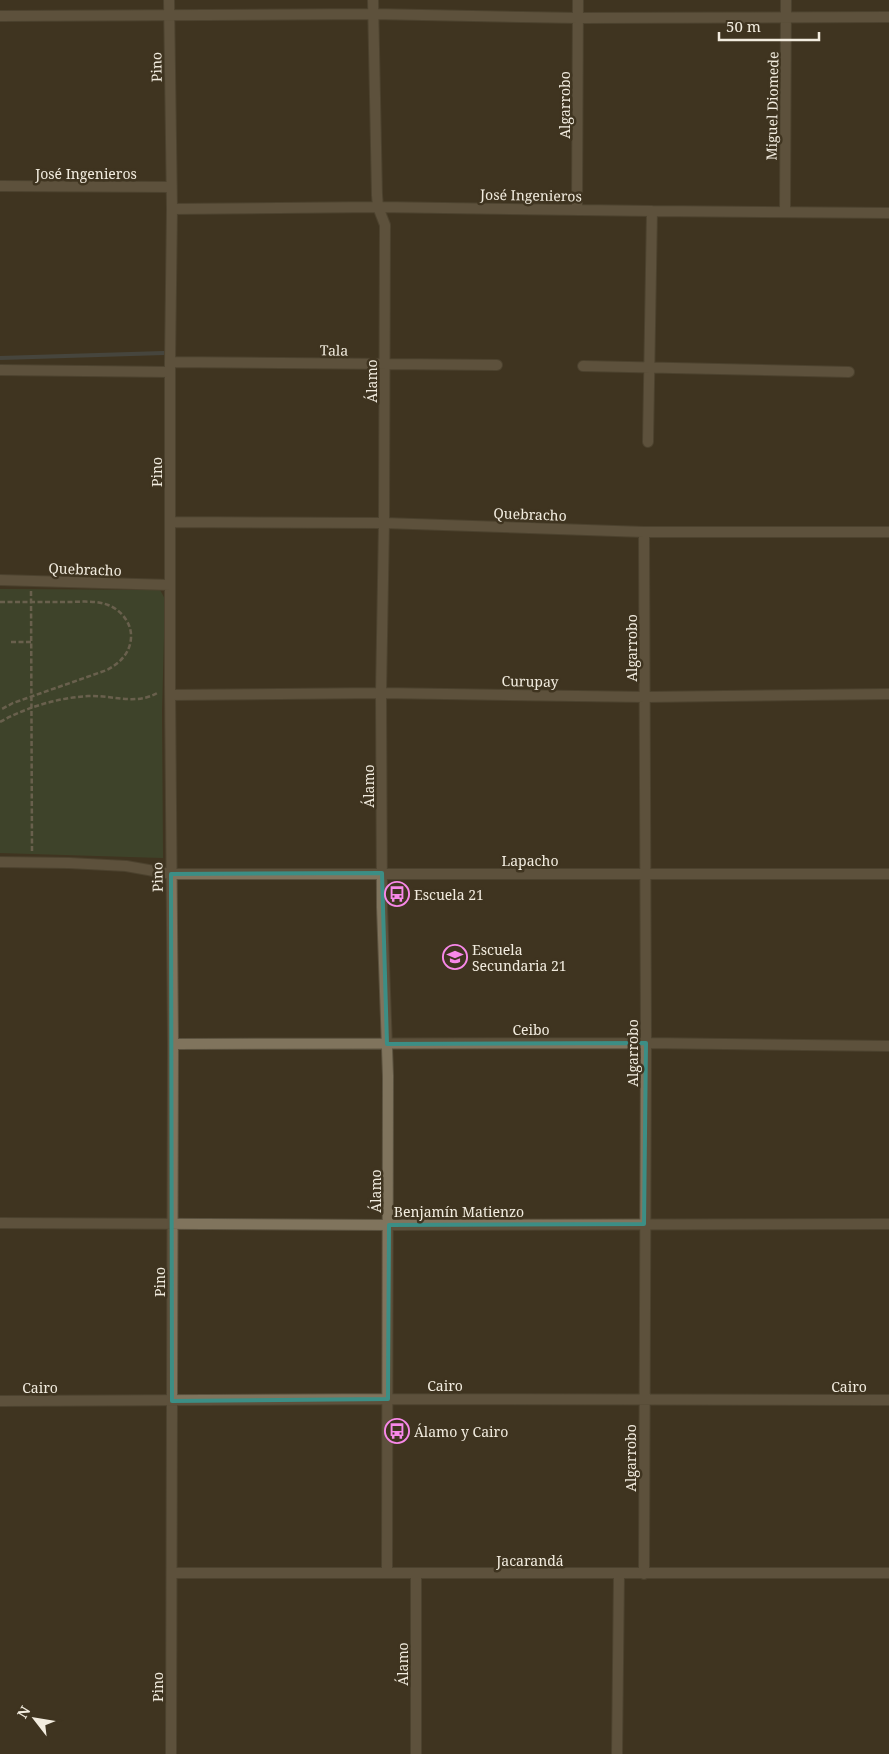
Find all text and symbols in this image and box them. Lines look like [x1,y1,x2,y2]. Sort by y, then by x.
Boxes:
scale bar [719,10,819,42]
text: 50 m [726,16,761,36]
street label: Miguel Diomede [762,51,782,161]
street label: Pino [146,52,166,82]
street label: Algarrobo [555,71,574,139]
street label: José Ingenieros [34,164,137,183]
street label: José Ingenieros [479,185,582,205]
street label: Tala [320,340,348,360]
street label: Álamo [362,359,381,403]
street label: Pino [147,457,166,487]
street label: Quebracho [493,503,567,525]
street label: Quebracho [48,558,122,580]
street label: Algarrobo [622,614,641,682]
street label: Curupay [501,671,559,691]
street label: Álamo [359,764,378,808]
street label: Lapacho [502,851,558,870]
street label: Pino [147,862,167,892]
bus stop icon: Escuela 21 [384,881,410,907]
place label: Escuela 21 [414,885,484,904]
place label: Escuela Secundaria 21 [472,940,567,975]
school or university icon: Escuela Secundaria 21 [442,944,468,970]
street label: Algarrobo [623,1019,642,1087]
street label: Ceibo [512,1020,550,1039]
street label: Álamo [366,1169,385,1213]
street label: Benjamín Matienzo [394,1202,524,1221]
street label: Pino [150,1267,169,1297]
street label: Cairo [427,1376,463,1395]
street label: Cairo [831,1377,867,1396]
street label: Cairo [22,1378,58,1397]
bus stop icon: Álamo y Cairo [384,1418,410,1444]
place label: Álamo y Cairo [414,1422,508,1441]
street label: Algarrobo [621,1424,640,1492]
street label: Jacarandá [495,1551,564,1570]
street label: Álamo [393,1642,412,1686]
street label: Pino [148,1672,167,1702]
north arrow [10,1694,60,1744]
text: N [12,1702,34,1722]

